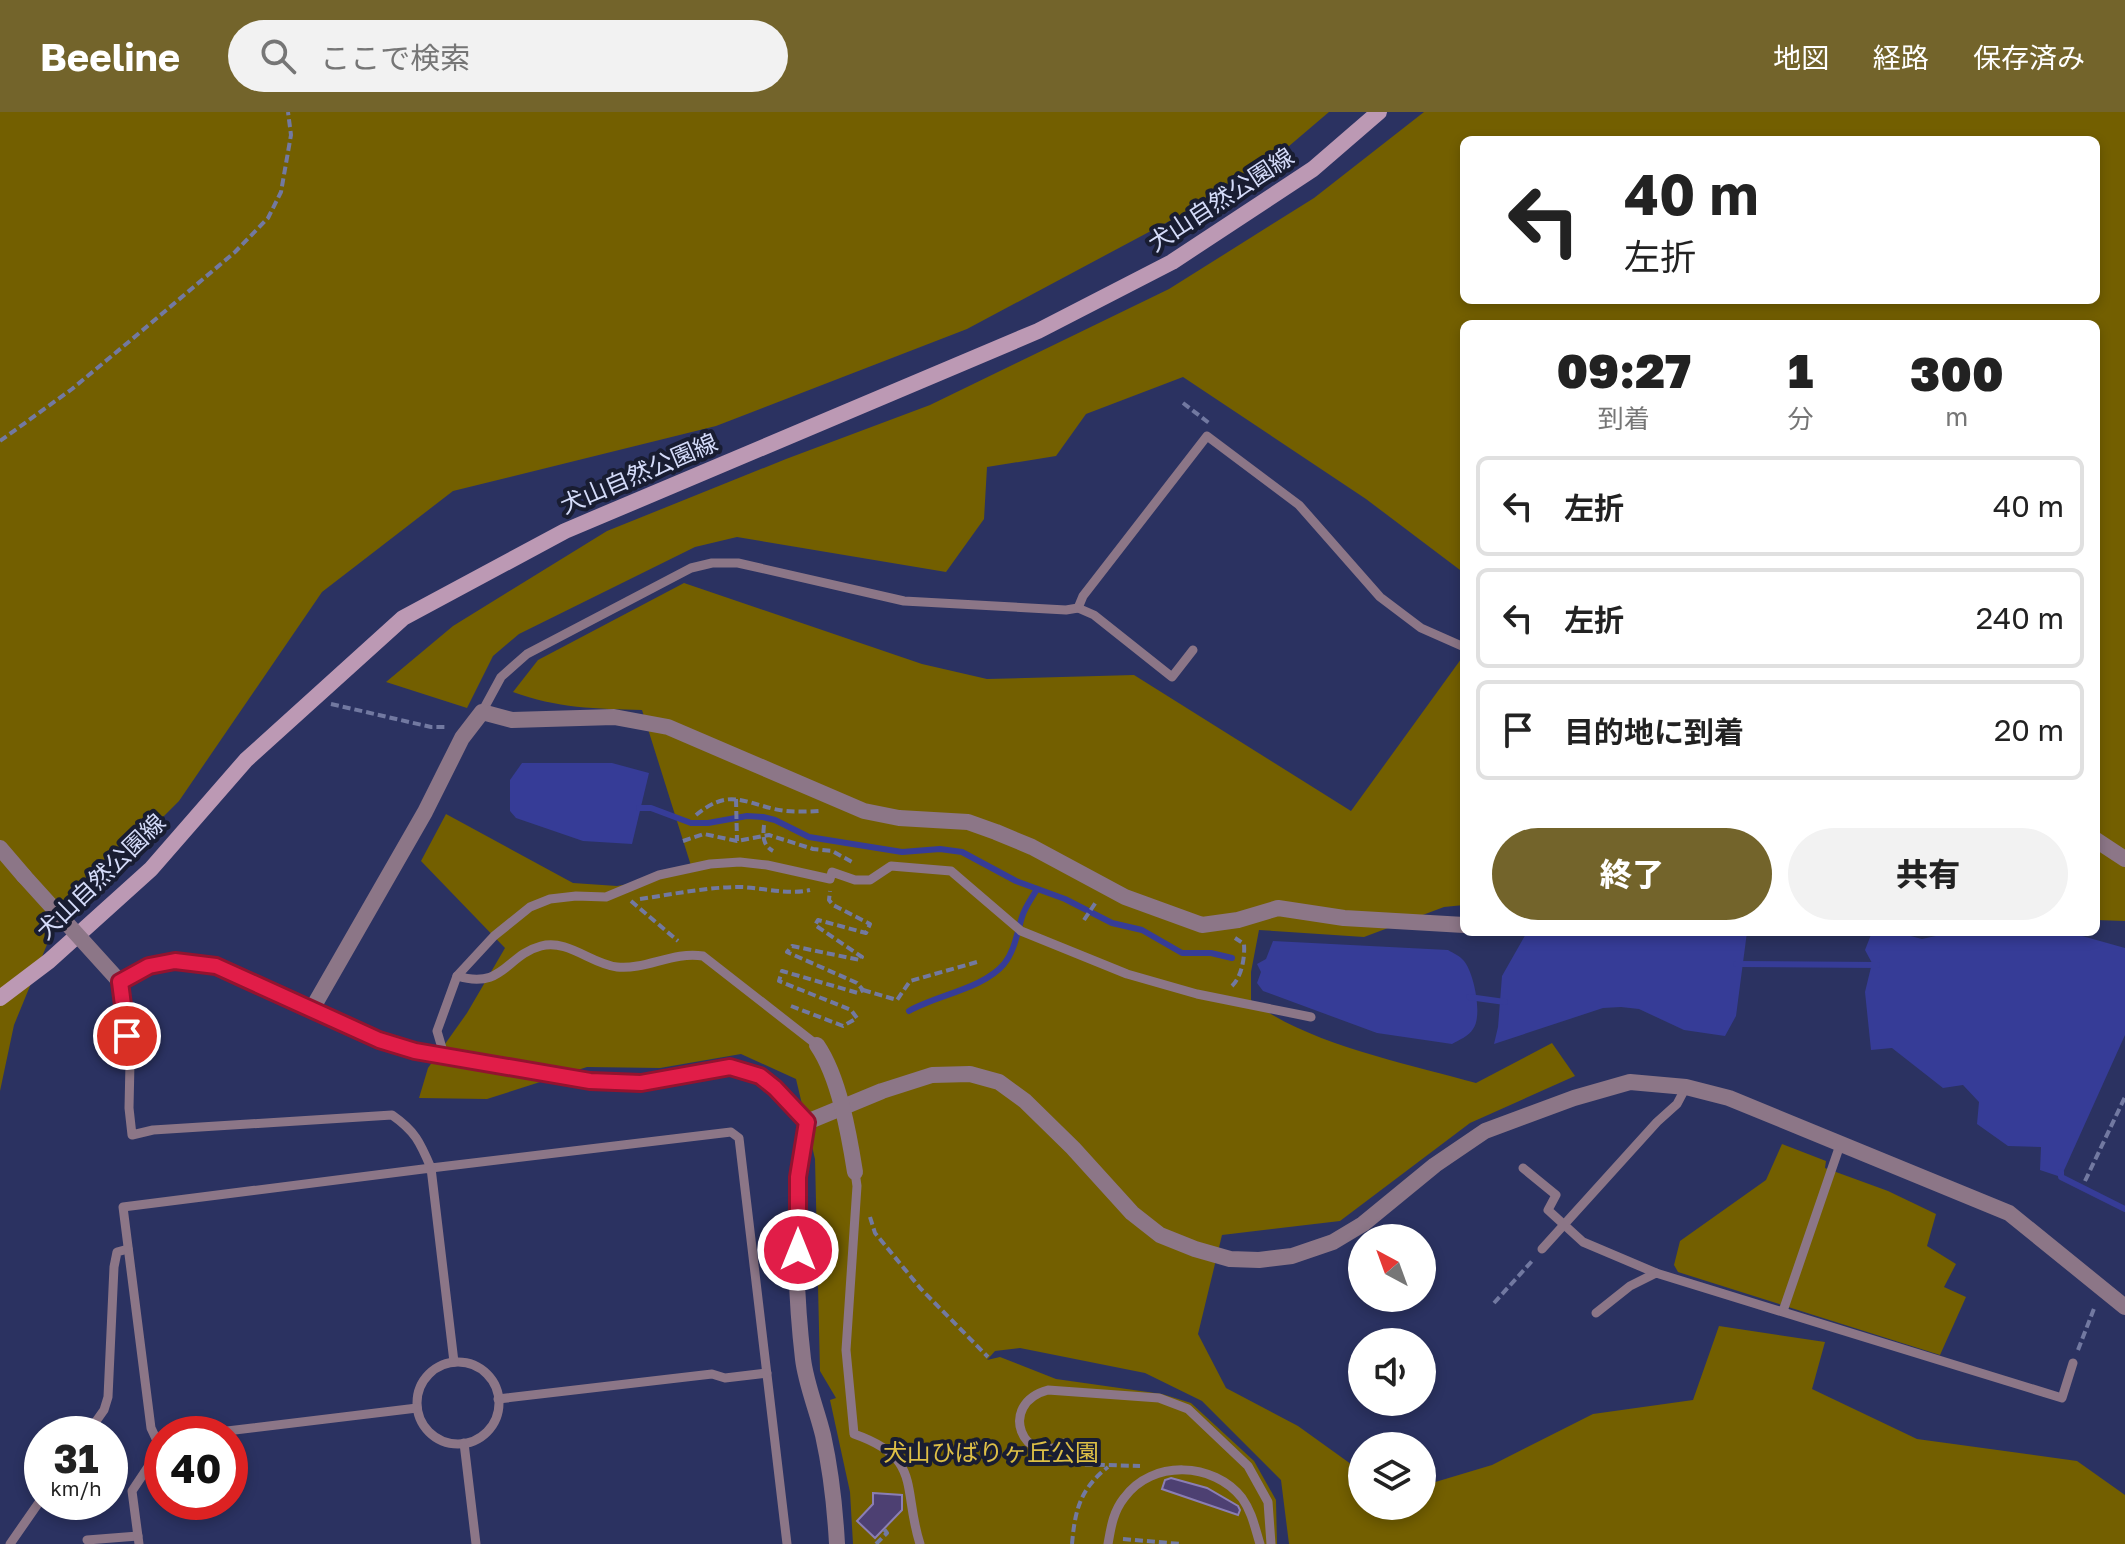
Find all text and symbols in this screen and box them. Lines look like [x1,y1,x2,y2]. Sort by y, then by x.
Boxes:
search box [228,20,788,92]
text: Beeline [40,34,180,79]
icon: search [256,34,300,78]
text: ここで検索 [320,40,470,76]
text: 地図 [1773,41,1829,74]
text: 経路 [1873,41,1929,74]
text: 保存済み [1973,41,2085,74]
street label: 犬山自然公園線 [1142,141,1299,257]
text: 40 m [1624,160,1758,227]
icon: left [1492,168,1596,272]
text: 左折 [1624,235,1696,278]
text: 09:27 [1556,341,1691,399]
text: 1 [1788,341,1813,399]
text: 300 [1910,344,2004,402]
text: m [1945,401,1968,432]
text: 到着 [1598,403,1650,434]
text: 分 [1788,403,1814,434]
street label: 犬山自然公園線 [555,426,721,519]
icon: left [1496,484,1540,528]
text: 40 m [1993,488,2064,524]
text: 左折 [1564,490,1624,526]
icon: left [1496,596,1540,640]
text: 240 m [1976,600,2064,636]
text: 左折 [1564,602,1624,638]
icon: arrive [1496,708,1540,752]
text: 20 m [1994,712,2064,748]
text: 目的地に到着 [1564,714,1744,750]
street label: 犬山自然公園線 [29,807,170,945]
button: 終了 [1492,828,1772,920]
button: 共有 [1788,828,2068,920]
pin [93,1002,161,1070]
icon: arrive [105,1014,149,1058]
position arrow [756,1208,840,1292]
north arrow [1348,1224,1436,1312]
map controls [1348,1224,1436,1520]
button: sound [1348,1328,1436,1416]
speed limit sign: 40 [144,1416,248,1520]
button: layers [1348,1432,1436,1520]
text: 31 [54,1434,99,1482]
park label: 犬山ひばりヶ丘公園 [883,1437,1099,1466]
text: km/h [51,1476,101,1500]

